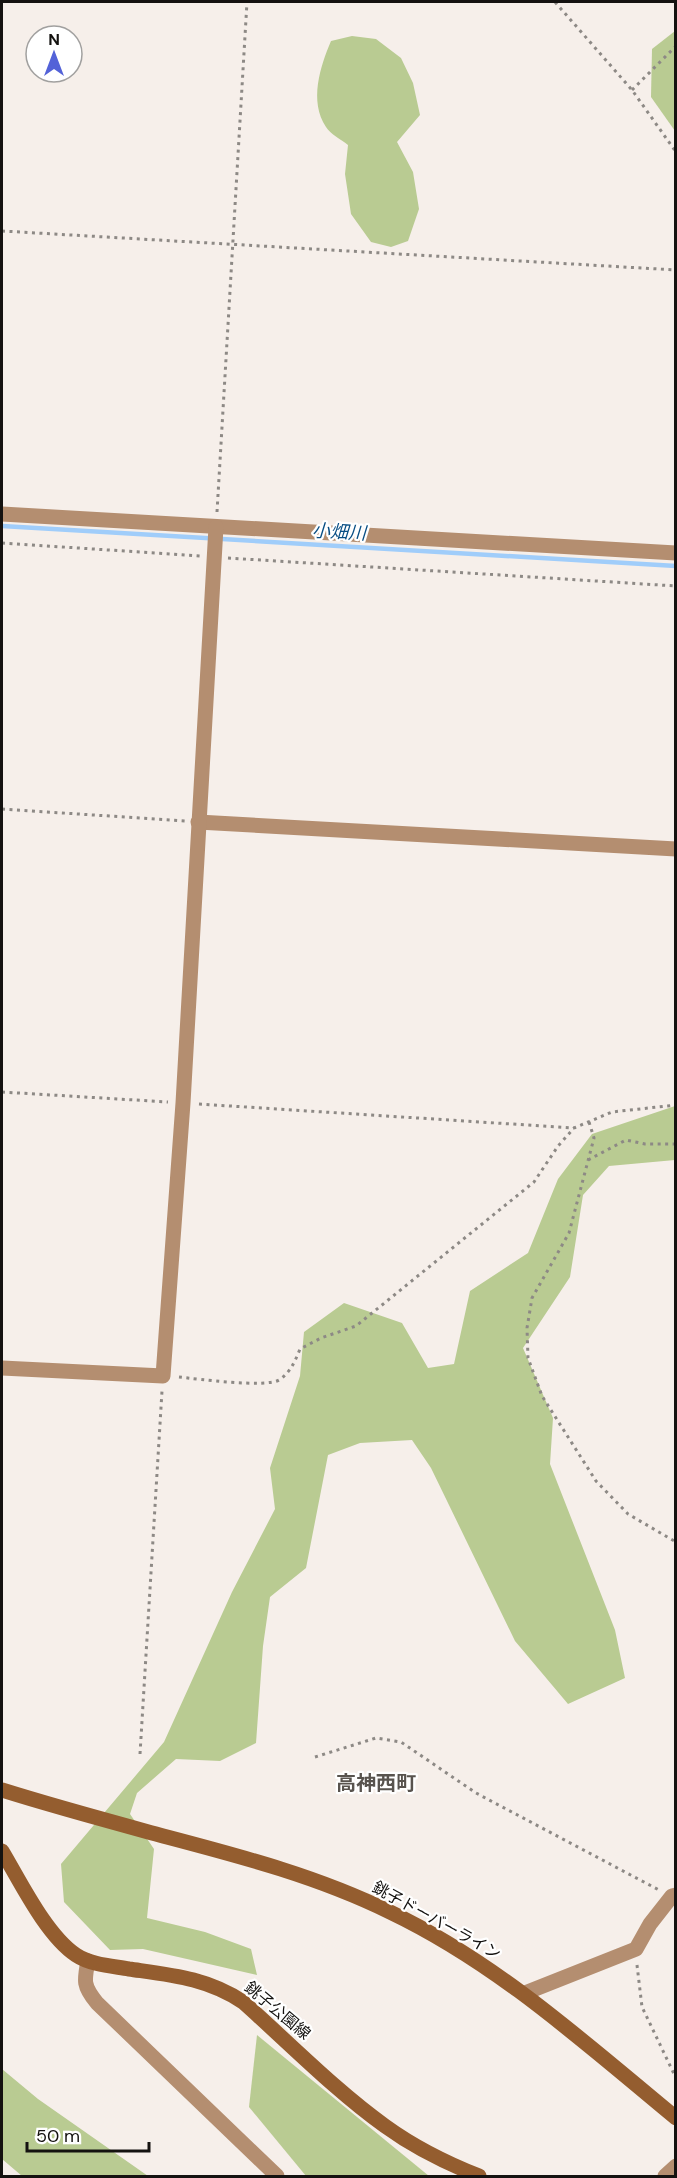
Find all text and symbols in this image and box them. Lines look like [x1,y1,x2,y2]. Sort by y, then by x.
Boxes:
north arrow [24,24,84,84]
text: N [48,29,60,50]
water label: 小畑川 [311,519,369,546]
district label: 高神西町 [336,1770,416,1796]
street label: 銚子ドーバーライン [369,1876,505,1964]
street label: 銚子公園線 [240,1977,315,2044]
scale bar [27,2115,148,2153]
text: 50 m [36,2124,80,2148]

